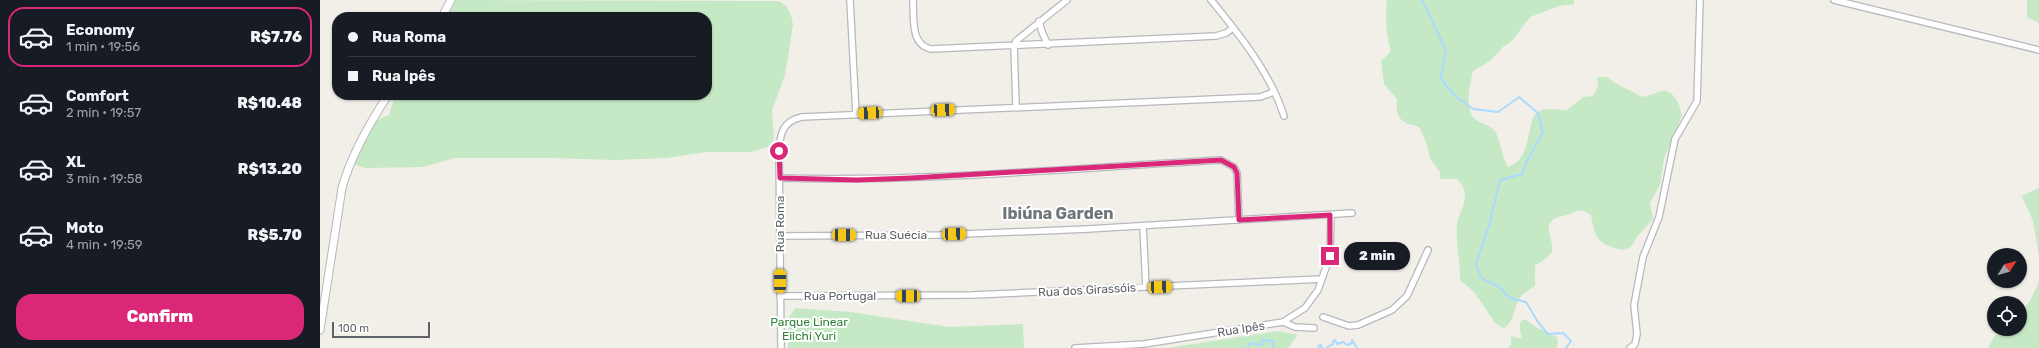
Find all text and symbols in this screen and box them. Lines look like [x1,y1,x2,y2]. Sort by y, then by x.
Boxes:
icon: car [18,19,54,55]
text: Economy [66,21,135,39]
text: R$7.76 [250,28,302,46]
text: Rua Roma [372,28,446,46]
text: 1 min · 19:56 [66,39,140,54]
text: Rua Ipês [372,67,436,85]
icon: car [18,85,54,121]
text: Comfort [66,87,129,105]
text: R$10.48 [237,94,302,112]
car [931,103,955,117]
text: 2 min · 19:57 [66,105,141,120]
car [858,106,882,120]
route start [770,142,788,160]
icon: car [18,151,54,187]
text: XL [66,153,85,171]
text: R$13.20 [238,160,302,178]
text: 3 min · 19:58 [66,171,143,186]
street label: Rua Roma [773,196,787,252]
district label: Ibiúna Garden [1002,204,1114,223]
icon: car [18,217,54,253]
text: Moto [66,219,104,237]
text: R$5.70 [248,226,302,244]
street label: Rua Suécia [865,228,927,242]
car [942,228,966,240]
car [832,229,856,241]
text: 4 min · 19:59 [66,237,143,252]
callout: 2 min [1344,242,1410,270]
route end [1321,247,1339,265]
text: 2 min [1359,248,1395,263]
north arrow [1987,248,2027,288]
map controls [1987,248,2027,336]
car [774,269,786,293]
street label: Rua dos Girassóis [1038,280,1136,300]
car [1148,281,1172,293]
street label: Rua Portugal [804,289,876,303]
car [896,290,920,302]
button: Confirm [16,294,304,340]
button: locate [1987,296,2027,336]
park label: Parque Linear Eiichi Yuri [770,315,848,343]
street label: Rua Ipês [1216,318,1266,340]
scale bar [332,320,430,339]
text: 100 m [338,322,369,335]

